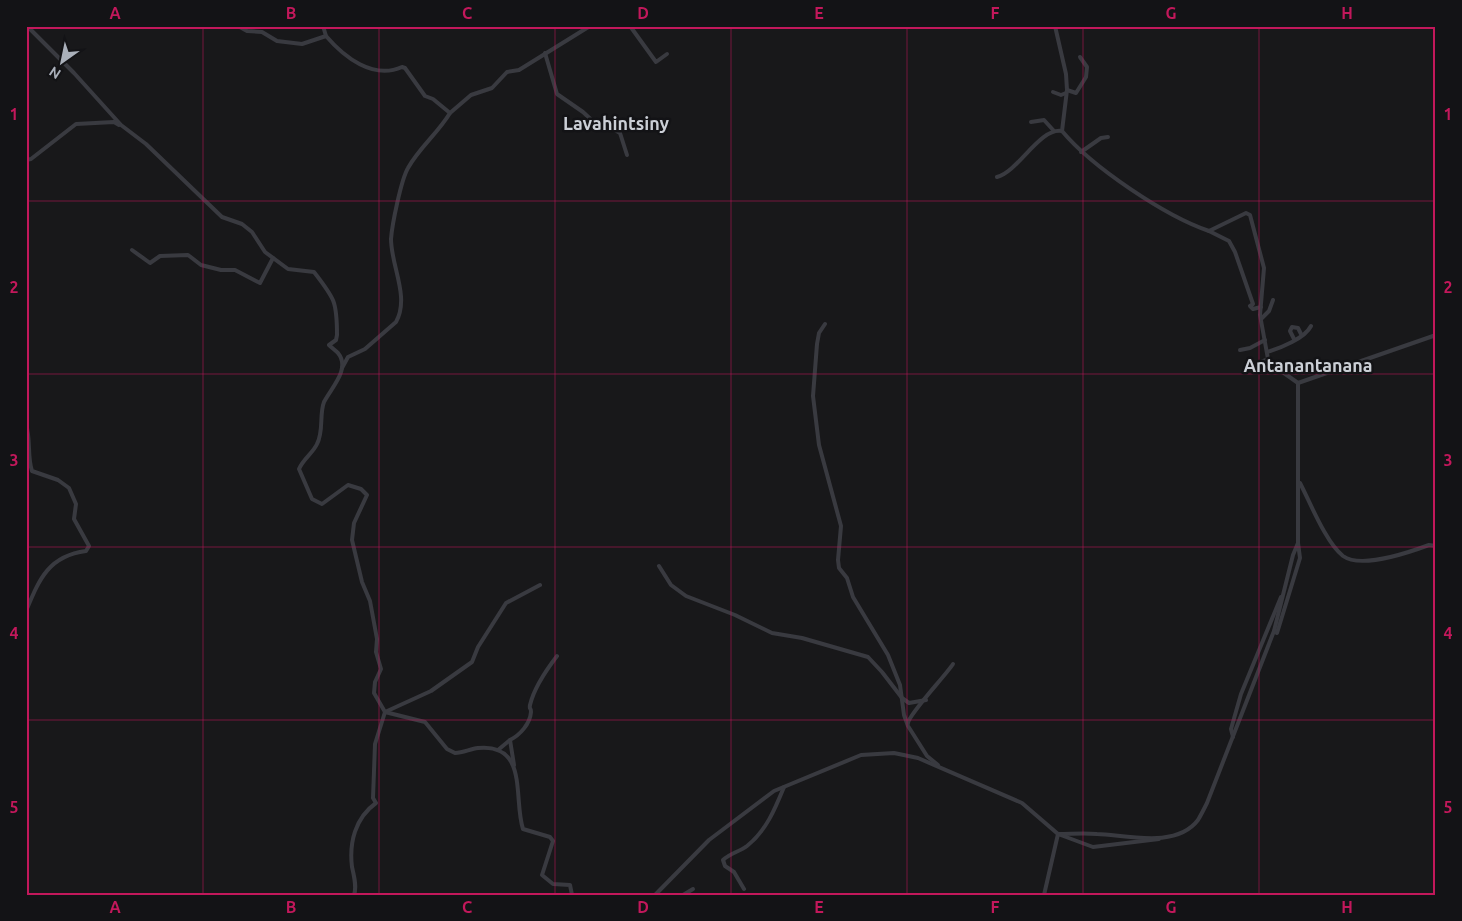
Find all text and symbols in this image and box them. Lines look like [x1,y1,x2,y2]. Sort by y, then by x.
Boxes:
text: A [109,4,121,22]
text: B [286,4,296,22]
text: C [462,4,472,22]
text: D [637,4,649,22]
text: E [814,4,824,22]
text: F [991,4,1000,22]
text: G [1165,4,1177,22]
text: H [1341,4,1353,22]
north arrow [38,38,88,88]
text: N [46,63,64,82]
text: 1 [9,105,19,123]
text: 1 [1443,105,1453,123]
district label: Lavahintsiny [563,113,669,133]
text: 2 [9,278,19,296]
text: 2 [1443,278,1453,296]
district label: Antanantanana [1243,355,1373,375]
text: 3 [9,451,19,469]
text: 3 [1443,451,1453,469]
text: 4 [9,624,19,642]
text: 4 [1443,624,1453,642]
text: 5 [9,798,19,816]
text: 5 [1443,798,1453,816]
text: A [109,898,121,916]
text: B [286,898,296,916]
text: C [462,898,472,916]
text: D [637,898,649,916]
text: E [814,898,824,916]
text: F [991,898,1000,916]
text: G [1165,898,1177,916]
text: H [1341,898,1353,916]

